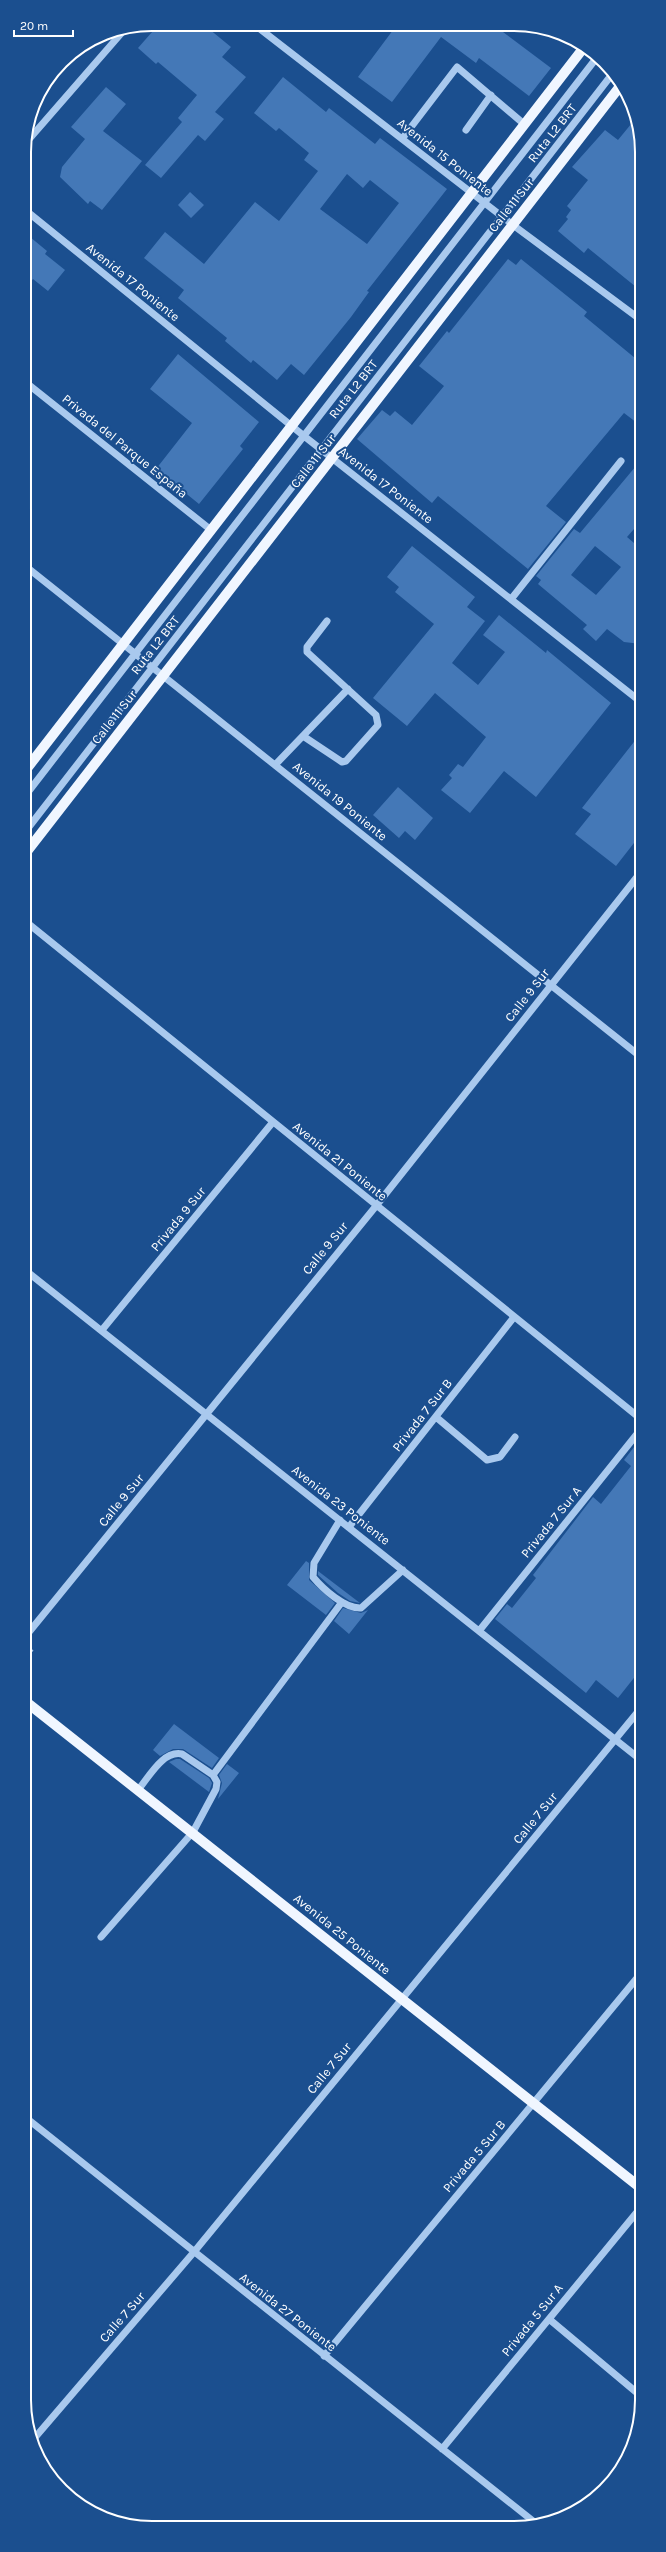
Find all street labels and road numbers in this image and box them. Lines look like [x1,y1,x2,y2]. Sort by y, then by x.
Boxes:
street label: Ruta L2 BRT [524,100,580,165]
street label: Avenida 15 Poniente [394,115,496,199]
street label: Calle 11 Sur [485,175,537,235]
street label: Avenida 17 Poniente [83,240,183,324]
street label: Ruta L2 BRT [325,356,381,421]
street label: Privada del Parque España [59,391,191,502]
street label: Calle 11 Sur [287,431,339,491]
street label: Avenida 17 Poniente [336,443,436,527]
street label: Ruta L2 BRT [127,612,183,677]
street label: Calle 11 Sur [88,687,140,747]
street label: Avenida 19 Poniente [290,758,390,844]
street label: Calle 9 Sur [502,965,553,1025]
street label: Avenida 21 Poniente [290,1118,390,1204]
street label: Privada 9 Sur [147,1184,209,1254]
street label: Calle 9 Sur [299,1218,351,1277]
street label: Privada 7 Sur B [389,1376,455,1454]
street label: Avenida 23 Poniente [289,1462,393,1548]
street label: Calle 9 Sur [95,1470,147,1529]
street label: Privada 7 Sur A [518,1483,585,1561]
street label: Calle 7 Sur [510,1789,560,1847]
street label: Avenida 25 Poniente [291,1890,394,1978]
street label: Calle 7 Sur [304,2039,354,2097]
street label: Privada 5 Sur B [440,2117,508,2195]
street label: Avenida 27 Poniente [237,2269,340,2355]
street label: Privada 5 Sur A [498,2280,566,2359]
street label: Calle 7 Sur [96,2289,148,2345]

